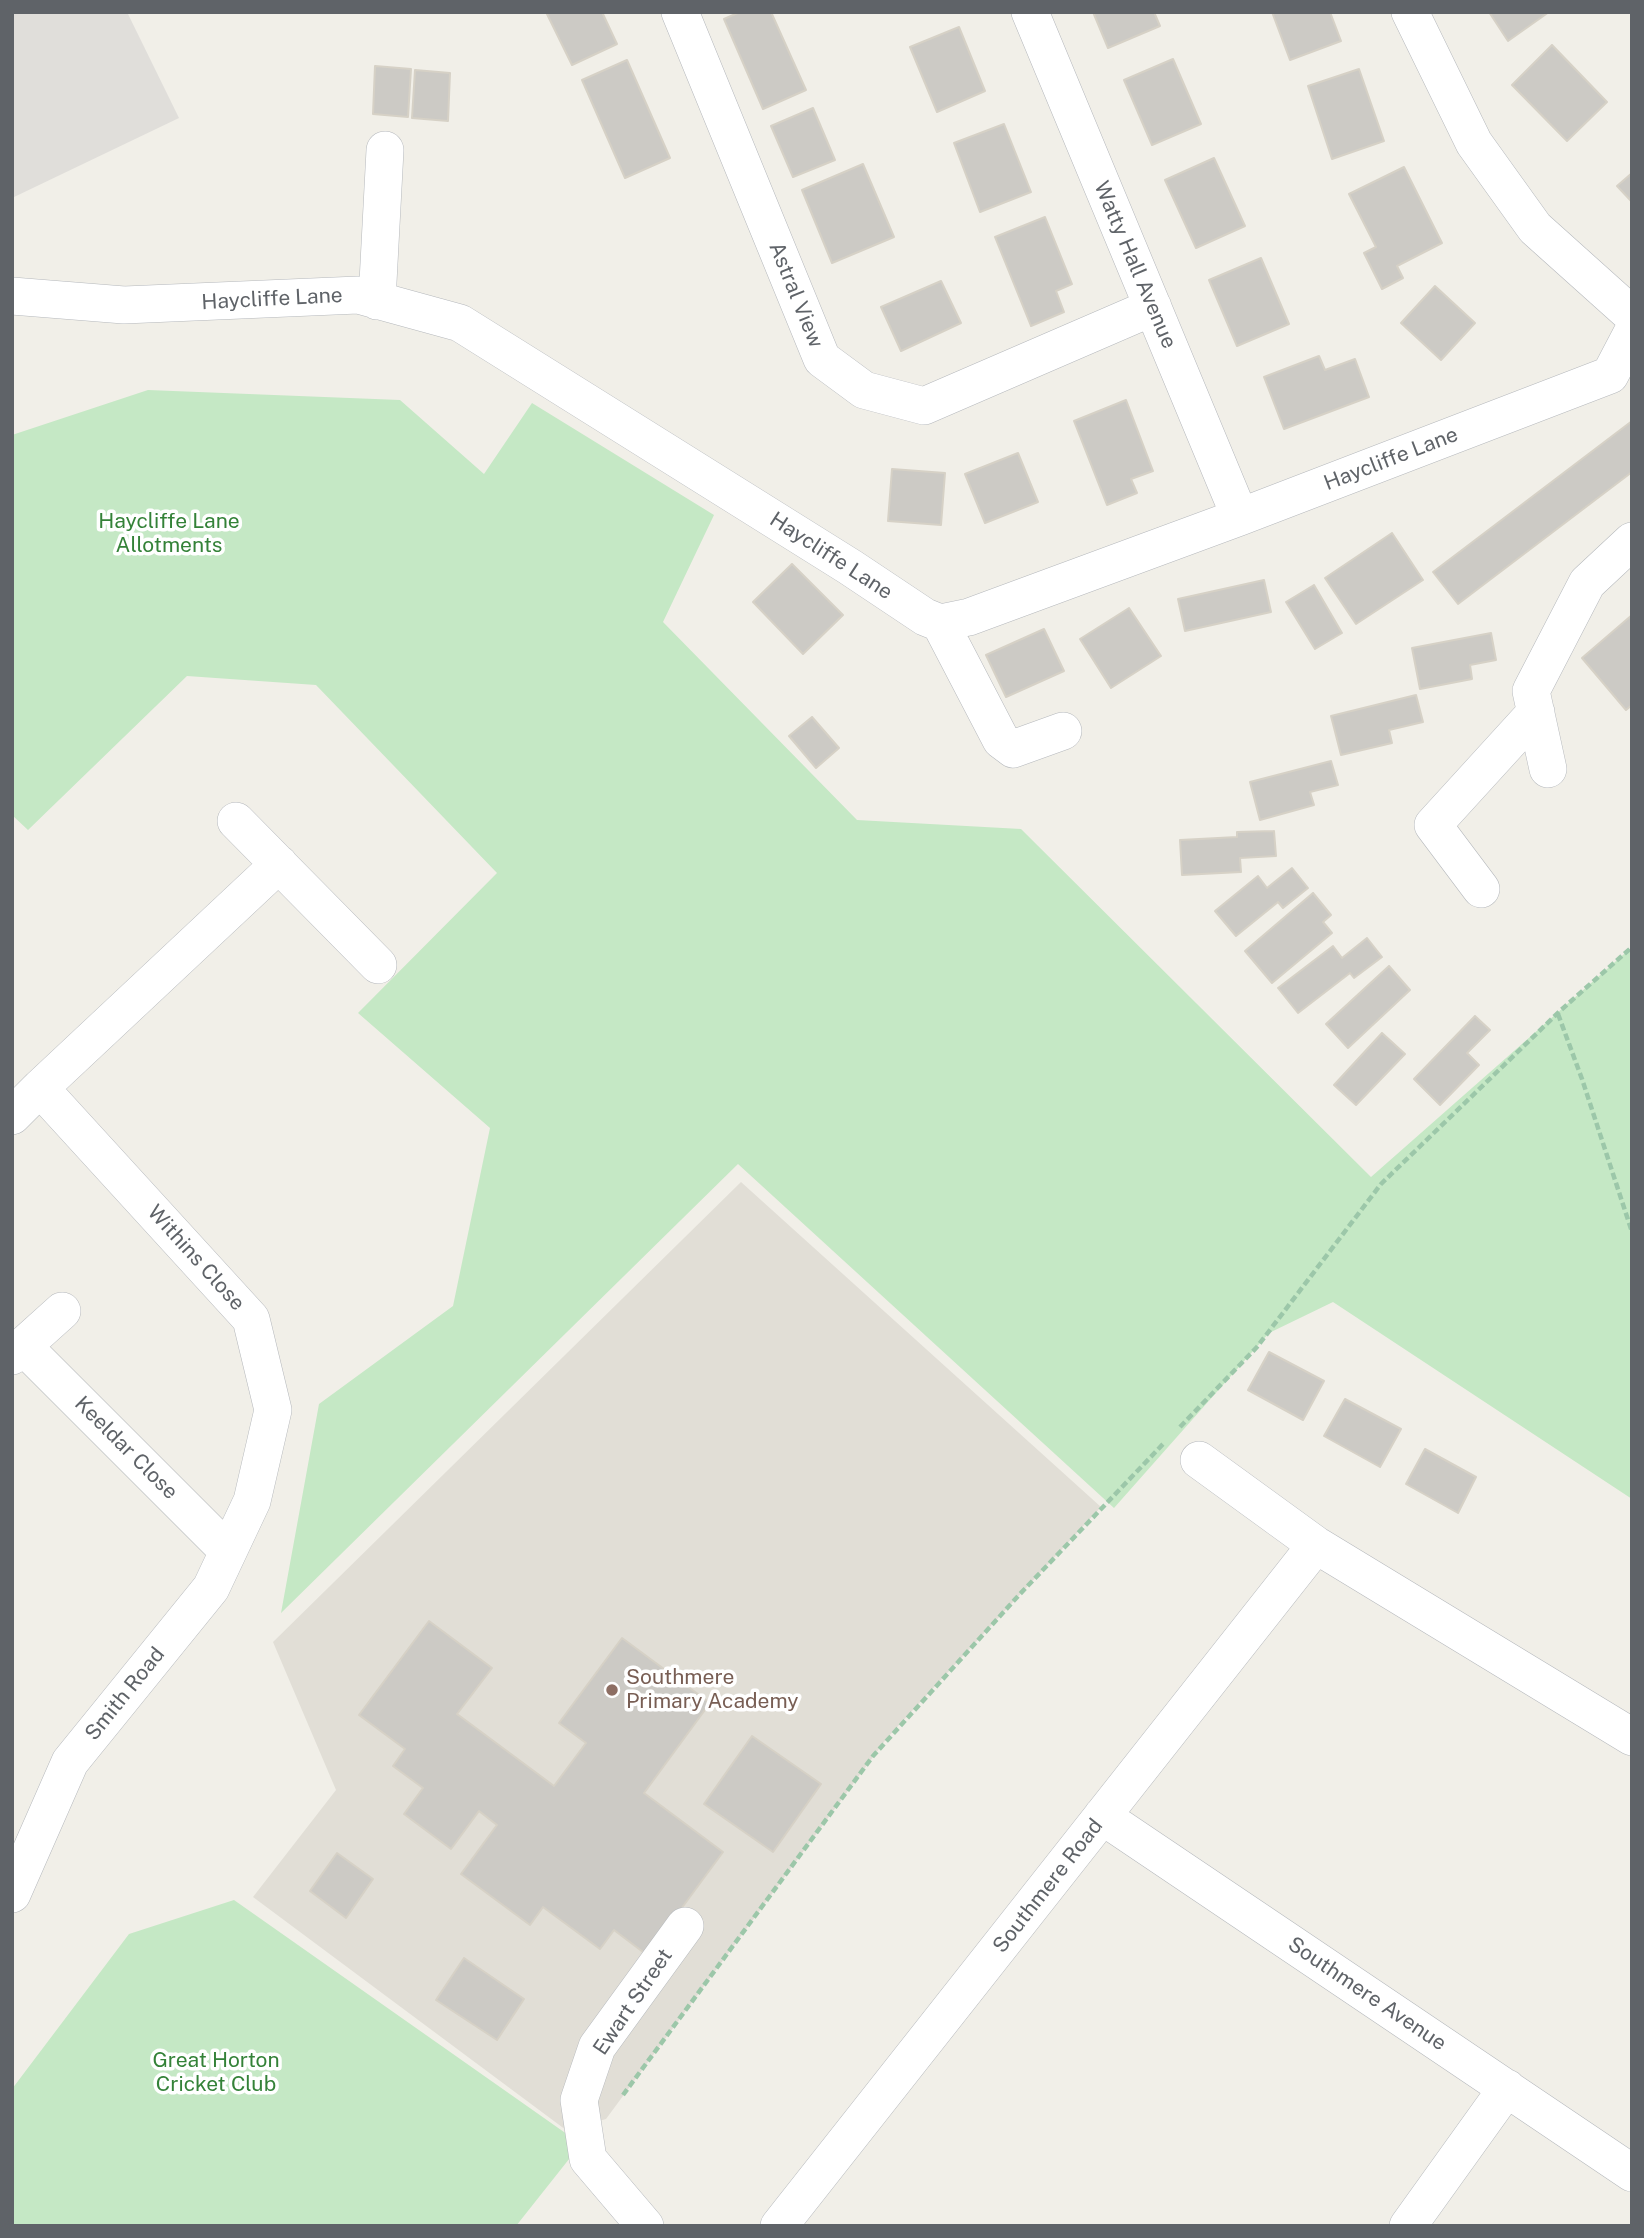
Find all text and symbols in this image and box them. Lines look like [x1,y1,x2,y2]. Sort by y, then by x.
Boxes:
street label: Watty Hall Avenue [1088,178,1182,352]
street label: Astral View [763,239,829,351]
street label: Haycliffe Lane [201,283,343,315]
street label: Haycliffe Lane [1320,422,1462,496]
street label: Haycliffe Lane [765,507,897,605]
park label: Haycliffe Lane Allotments [98,509,240,559]
street label: Withins Close [142,1200,250,1316]
street label: Keeldar Close [69,1391,183,1505]
street label: Smith Road [80,1642,170,1746]
place label: Southmere Primary Academy [626,1665,798,1715]
marker: Southmere Primary Academy [604,1682,620,1698]
street label: Southmere Road [988,1814,1108,1958]
street label: Southmere Avenue [1283,1932,1451,2056]
street label: Ewart Street [588,1944,678,2060]
park label: Great Horton Cricket Club [152,2048,280,2098]

